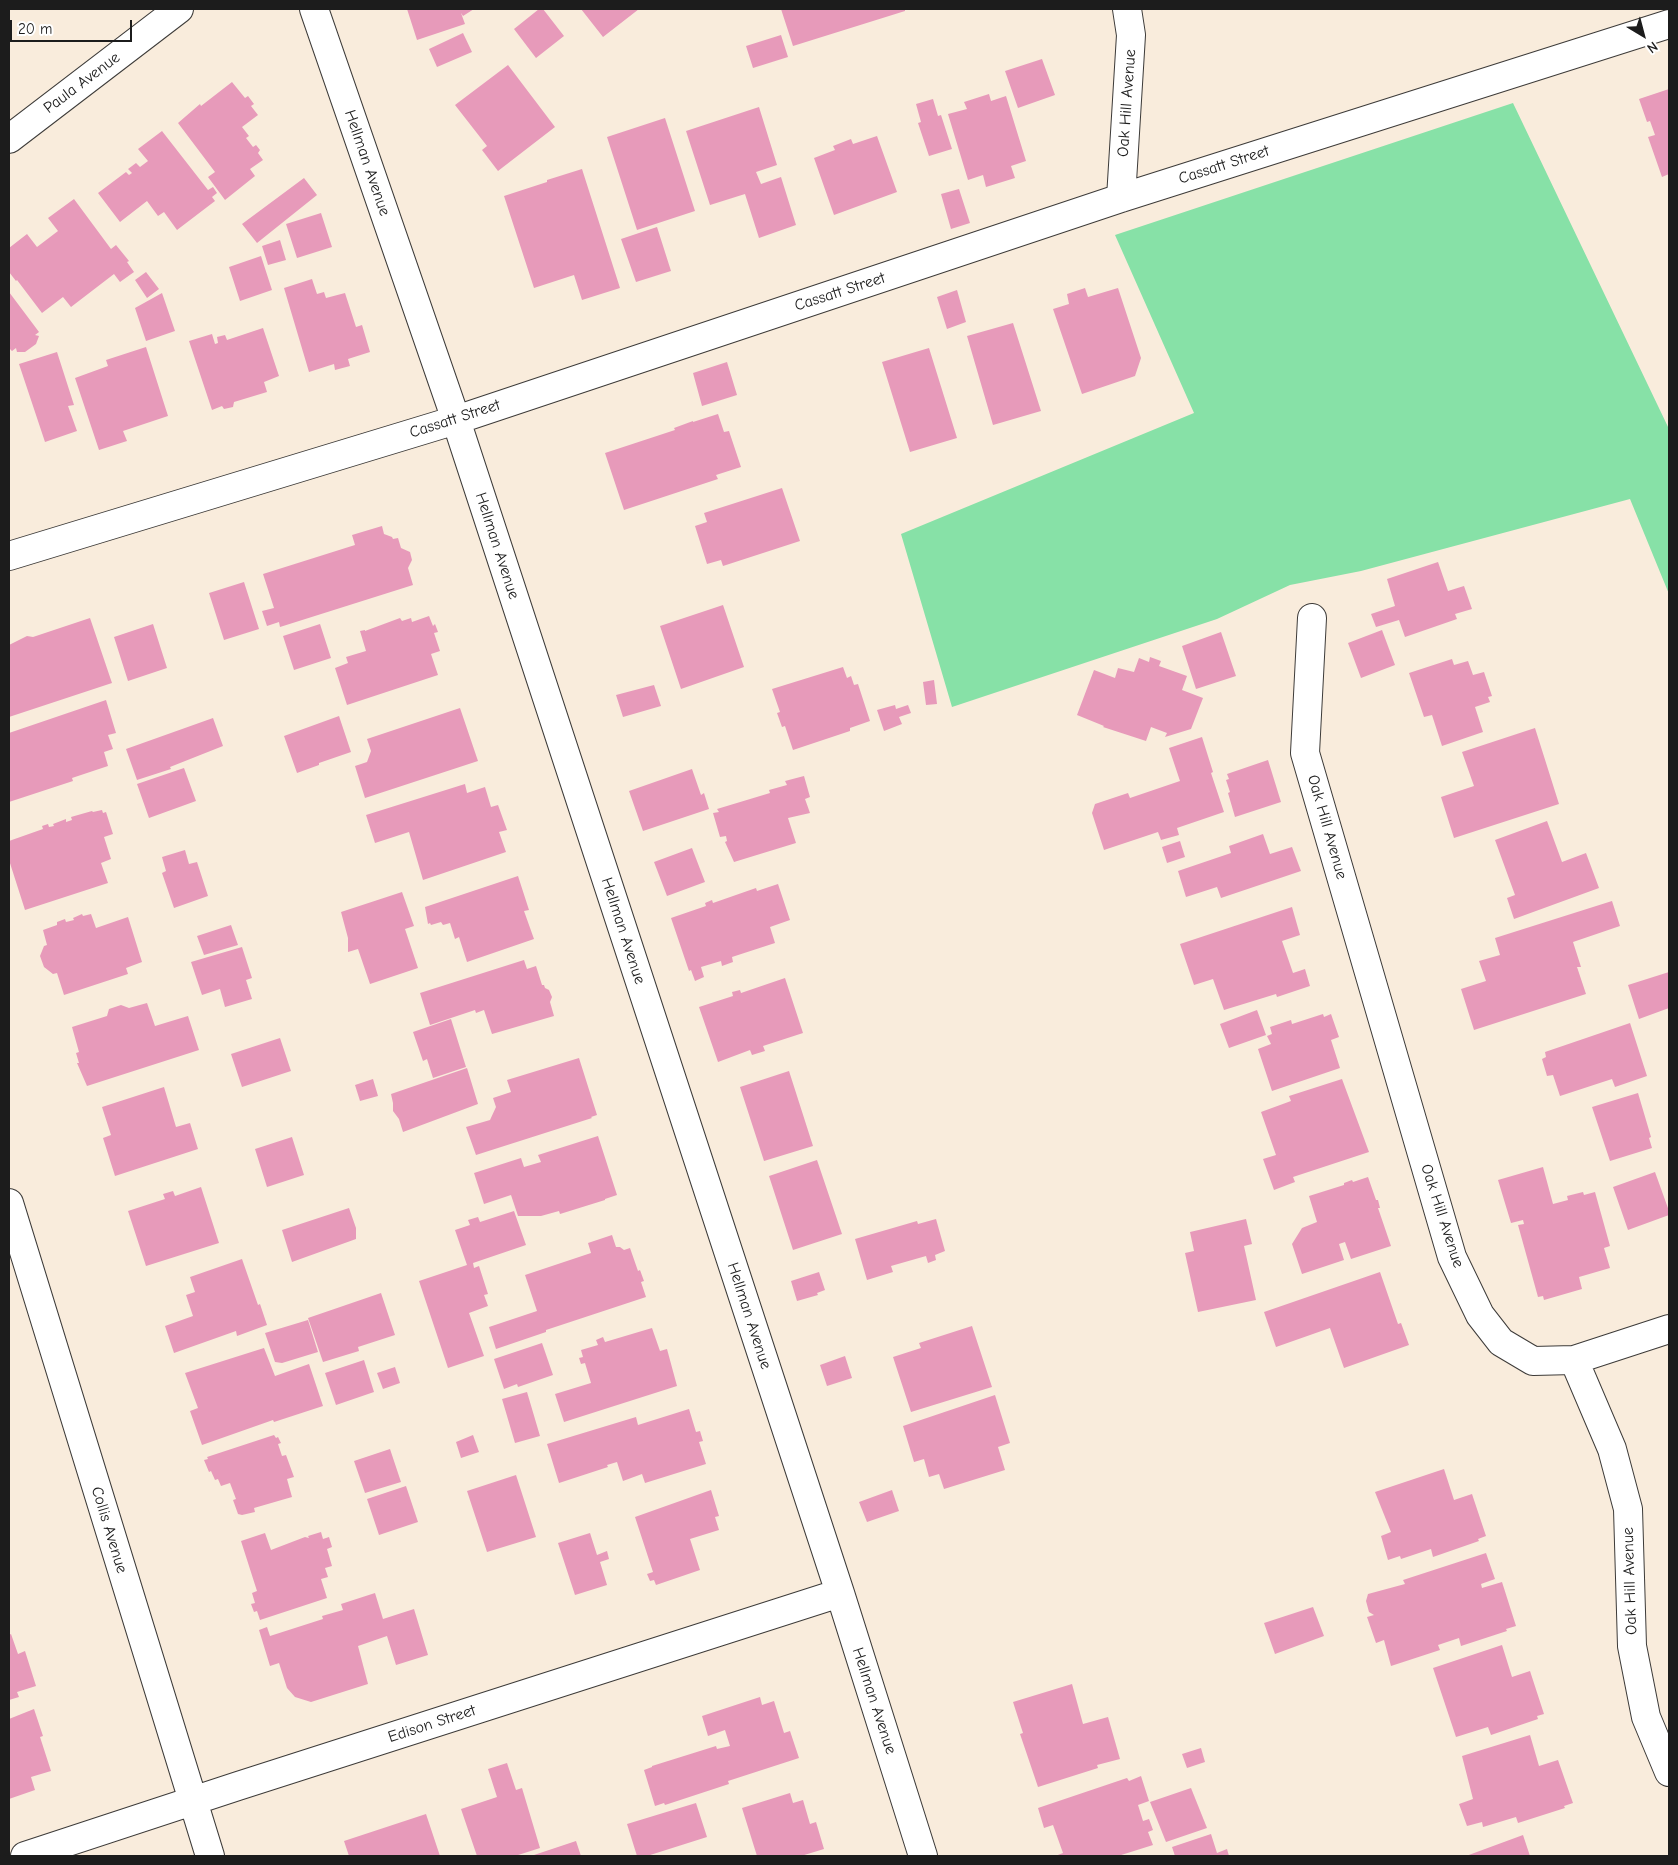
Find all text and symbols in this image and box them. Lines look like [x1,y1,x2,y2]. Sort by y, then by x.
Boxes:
scale bar [12,10,135,42]
north arrow [1618,10,1668,60]
text: 20 m [18,20,52,38]
text: N [1644,38,1661,57]
street label: Paula Avenue [40,48,124,118]
street label: Oak Hill Avenue [1114,49,1140,157]
street label: Hellman Avenue [340,107,394,219]
street label: Cassatt Street [1176,141,1272,189]
street label: Cassatt Street [792,268,888,316]
street label: Cassatt Street [407,395,503,443]
street label: Hellman Avenue [471,490,523,602]
street label: Oak Hill Avenue [1303,772,1351,882]
street label: Hellman Avenue [597,875,649,987]
street label: Oak Hill Avenue [1416,1162,1468,1270]
street label: Hellman Avenue [723,1260,775,1372]
street label: Collis Avenue [87,1484,131,1576]
street label: Oak Hill Avenue [1619,1527,1641,1635]
street label: Hellman Avenue [848,1645,900,1757]
street label: Edison Street [386,1701,478,1747]

